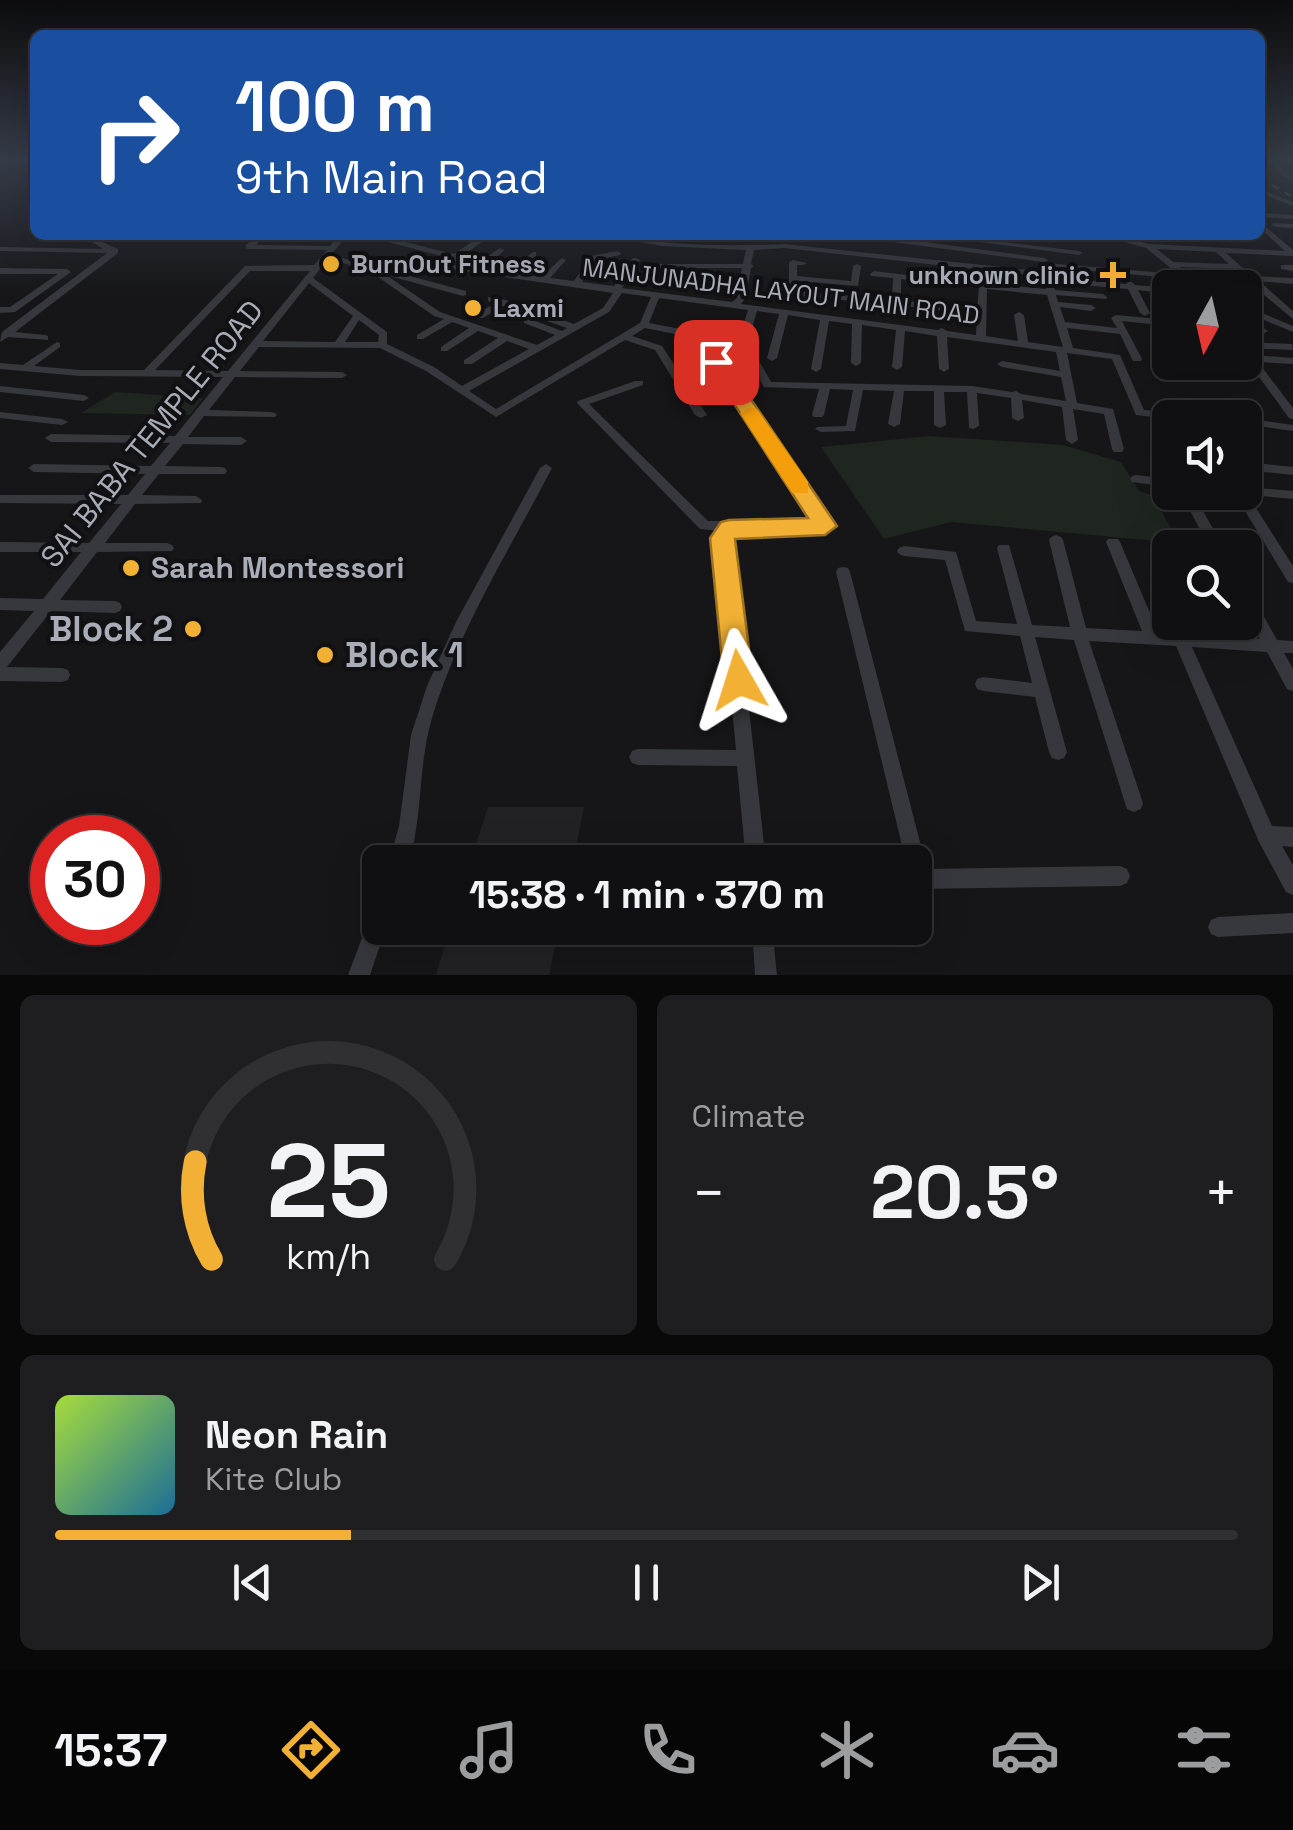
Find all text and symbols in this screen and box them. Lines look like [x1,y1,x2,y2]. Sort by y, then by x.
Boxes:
text: 100 m [235,62,435,151]
icon: right [70,70,200,200]
text: 9th Main Road [235,149,548,206]
place label: BurnOut Fitness [351,248,546,280]
street label: MANJUNADHA LAYOUT MAIN ROAD [581,251,981,331]
marker: BurnOut Fitness [320,253,342,275]
place label: unknown clinic [908,259,1090,291]
marker: unknown clinic [1100,262,1126,288]
north arrow [1152,270,1262,380]
map controls [1152,270,1262,640]
street label: SAI BABA TEMPLE ROAD [32,292,272,575]
place label: Laxmi [493,292,564,324]
marker: Laxmi [462,297,484,319]
pin [674,320,759,405]
icon: arrive [689,335,744,390]
button: sound [1152,400,1262,510]
button: search [1152,530,1262,640]
place label: Sarah Montessori [151,548,404,587]
marker: Sarah Montessori [120,557,142,579]
place label: Block 2 [49,607,173,651]
marker: Block 2 [182,618,204,640]
position arrow [687,628,791,732]
place label: Block 1 [345,633,464,677]
marker: Block 1 [314,644,336,666]
speed limit sign: 30 [30,815,160,945]
text: 15:38 · 1 min · 370 m [469,871,825,919]
text: Climate [692,1096,806,1136]
text: 25 [266,1115,390,1247]
text: 20.5° [870,1144,1059,1240]
text: − [692,1158,726,1228]
text: + [1204,1158,1238,1228]
text: km/h [286,1234,371,1279]
text: Neon Rain [205,1411,388,1459]
text: Kite Club [205,1459,342,1499]
icon: previous [225,1555,280,1610]
icon: pause [619,1555,674,1610]
icon: next [1013,1555,1068,1610]
icon: directions [276,1715,346,1785]
icon: music [454,1715,524,1785]
icon: phone [633,1715,703,1785]
icon: climate [812,1715,882,1785]
icon: car [990,1715,1060,1785]
icon: filters [1169,1715,1239,1785]
text: 15:37 [54,1722,167,1779]

